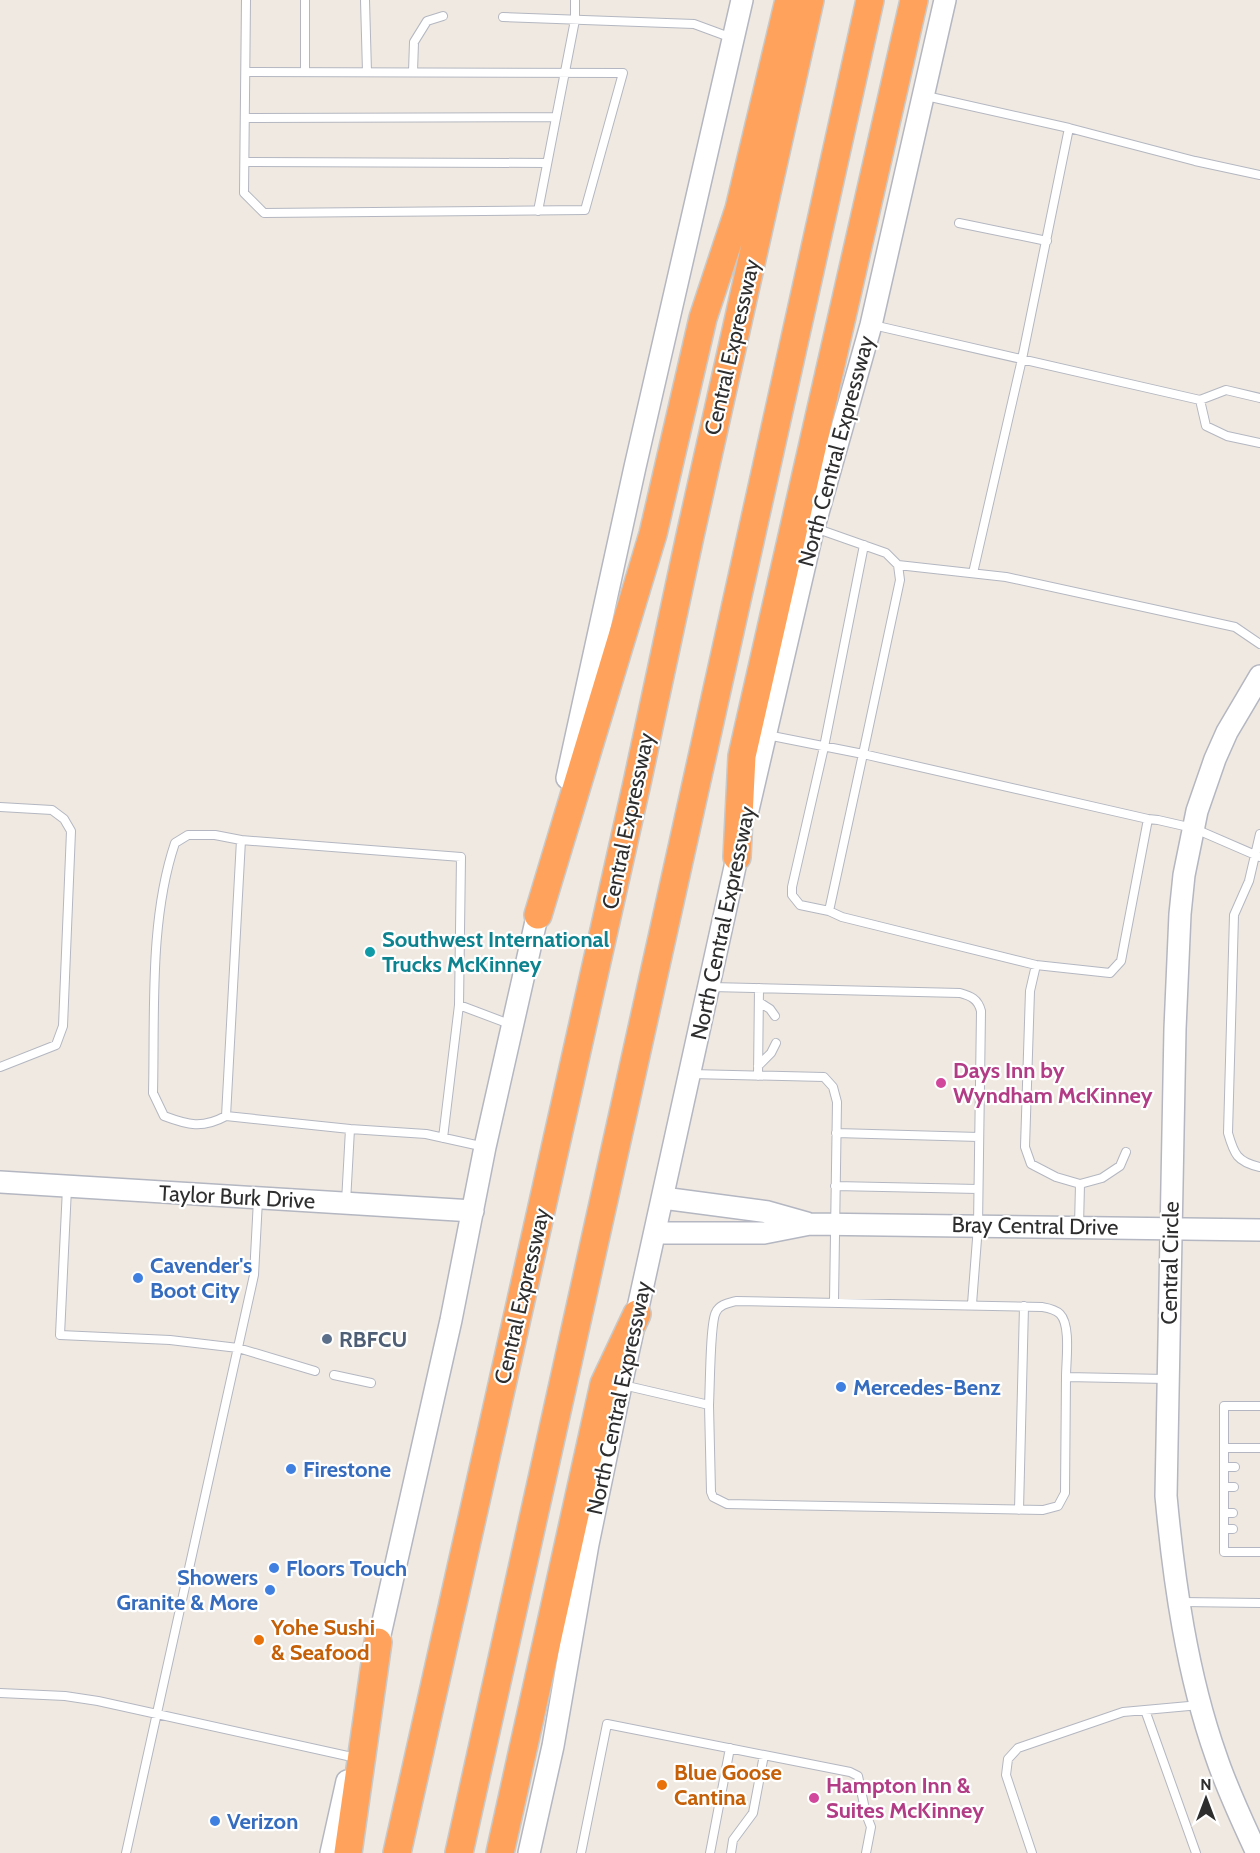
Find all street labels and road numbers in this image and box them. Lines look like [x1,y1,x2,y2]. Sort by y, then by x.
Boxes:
street label: Central Expressway [699,256,765,438]
street label: North Central Expressway [792,332,880,570]
street label: Central Expressway [596,730,660,912]
street label: North Central Expressway [685,804,761,1042]
street label: Taylor Burk Drive [158,1179,316,1215]
street label: Central Circle [1155,1201,1185,1325]
street label: Central Expressway [489,1205,555,1387]
street label: Bray Central Drive [951,1211,1119,1241]
street label: North Central Expressway [581,1279,657,1517]

